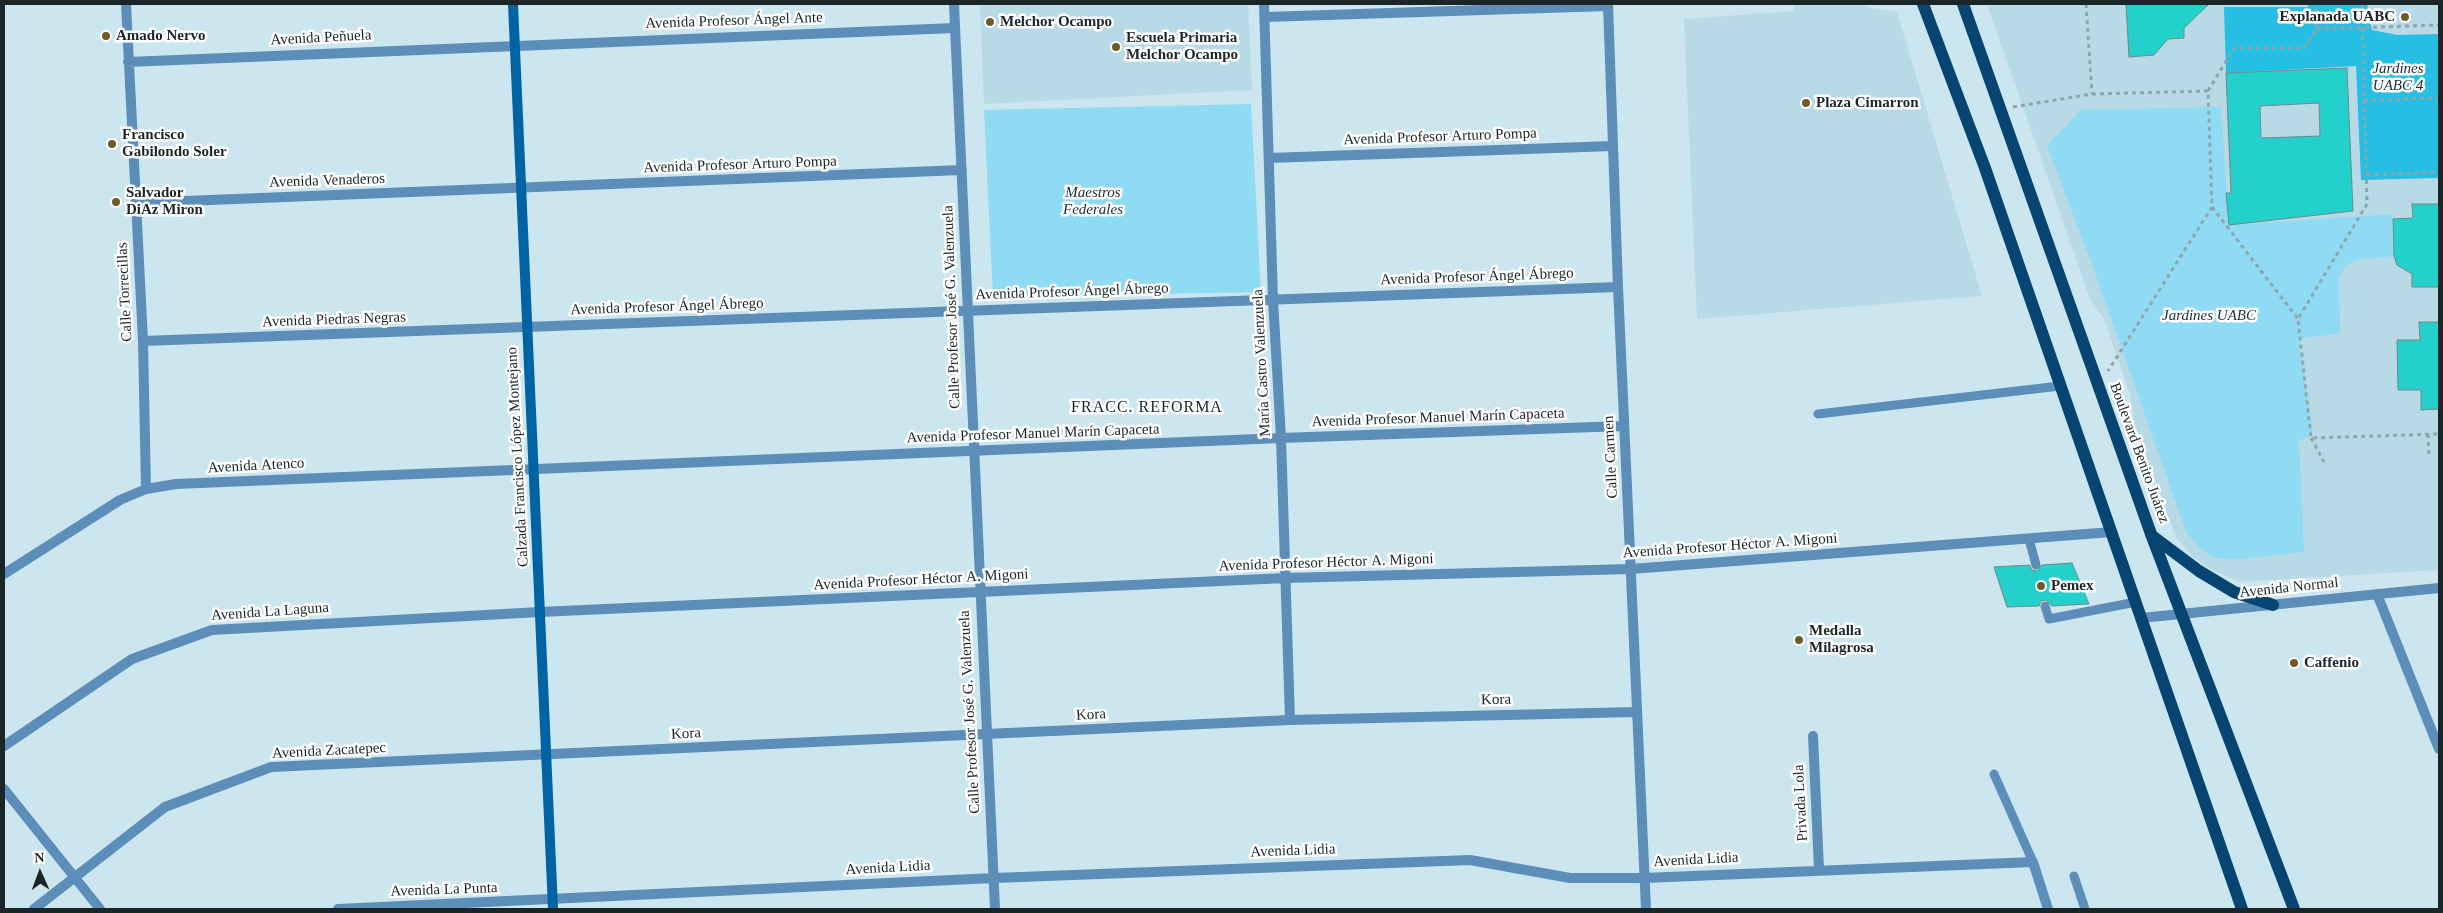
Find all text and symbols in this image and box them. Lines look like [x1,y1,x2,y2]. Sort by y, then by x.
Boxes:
place label: Explanada UABC [2280,8,2395,26]
street label: Avenida Profesor Ángel Ante [645,9,823,33]
marker: Explanada UABC [2399,11,2411,23]
place label: Melchor Ocampo [1000,13,1112,31]
marker: Melchor Ocampo [984,16,996,28]
street label: Avenida Peñuela [270,26,372,50]
place label: Amado Nervo [116,27,206,45]
place label: Escuela Primaria Melchor Ocampo [1126,29,1238,64]
marker: Amado Nervo [100,30,112,42]
marker: Escuela Primaria Melchor Ocampo [1110,41,1122,53]
park label: Jardines UABC 4 [2372,60,2424,95]
place label: Plaza Cimarron [1816,94,1919,112]
marker: Plaza Cimarron [1800,97,1812,109]
street label: Avenida Profesor Arturo Pompa [1343,125,1537,149]
place label: Francisco Gabilondo Soler [122,126,227,161]
marker: Francisco Gabilondo Soler [106,138,118,150]
street label: Avenida Profesor Arturo Pompa [643,153,837,177]
street label: Avenida Venaderos [269,170,385,192]
place label: Salvador DiAz Miron [126,184,203,219]
park label: Maestros Federales [1063,184,1123,219]
marker: Salvador DiAz Miron [110,196,122,208]
street label: Calle Profesor José G. Valenzuela [939,205,965,409]
street label: Calle Torrecillas [113,242,137,342]
street label: Avenida Profesor Ángel Ábrego [1380,265,1574,289]
street label: Avenida Profesor Ángel Ábrego [975,280,1169,304]
street label: María Castro Valenzuela [1249,288,1275,438]
street label: Avenida Profesor Ángel Ábrego [570,295,764,319]
park label: Jardines UABC [2162,307,2256,325]
street label: Avenida Piedras Negras [262,308,406,332]
street label: Calzada Francisco López Montejano [503,347,533,567]
street label: Boulevard Benito Juárez [2105,380,2173,526]
district label: FRACC. REFORMA [1069,398,1225,418]
street label: Avenida Profesor Manuel Marín Capaceta [1311,405,1565,431]
street label: Calle Carmen [1600,415,1622,499]
street label: Avenida Profesor Manuel Marín Capaceta [906,421,1160,447]
street label: Avenida Atenco [207,454,305,478]
street label: Avenida Profesor Héctor A. Migoni [1622,530,1838,562]
street label: Avenida Profesor Héctor A. Migoni [1218,550,1434,576]
street label: Avenida Profesor Héctor A. Migoni [813,565,1029,595]
street label: Avenida Normal [2239,574,2339,602]
place label: Pemex [2051,577,2093,595]
marker: Pemex [2035,580,2047,592]
street label: Avenida La Laguna [211,599,329,625]
street label: Calle Profesor José G. Valenzuela [956,610,984,814]
place label: Medalla Milagrosa [1809,622,1874,657]
marker: Medalla Milagrosa [1793,634,1805,646]
place label: Caffenio [2304,654,2359,672]
marker: Caffenio [2288,657,2300,669]
street label: Kora [1481,691,1511,709]
street label: Kora [1076,705,1106,725]
street label: Kora [671,724,701,744]
street label: Avenida Zacatepec [271,739,387,763]
street label: Privada Lola [1790,764,1812,842]
street label: Avenida Lidia [1250,841,1336,861]
north arrow [15,848,65,898]
street label: Avenida Lidia [1653,849,1739,871]
text: N [34,850,45,865]
street label: Avenida Lidia [845,857,931,879]
street label: Avenida La Punta [390,879,498,901]

